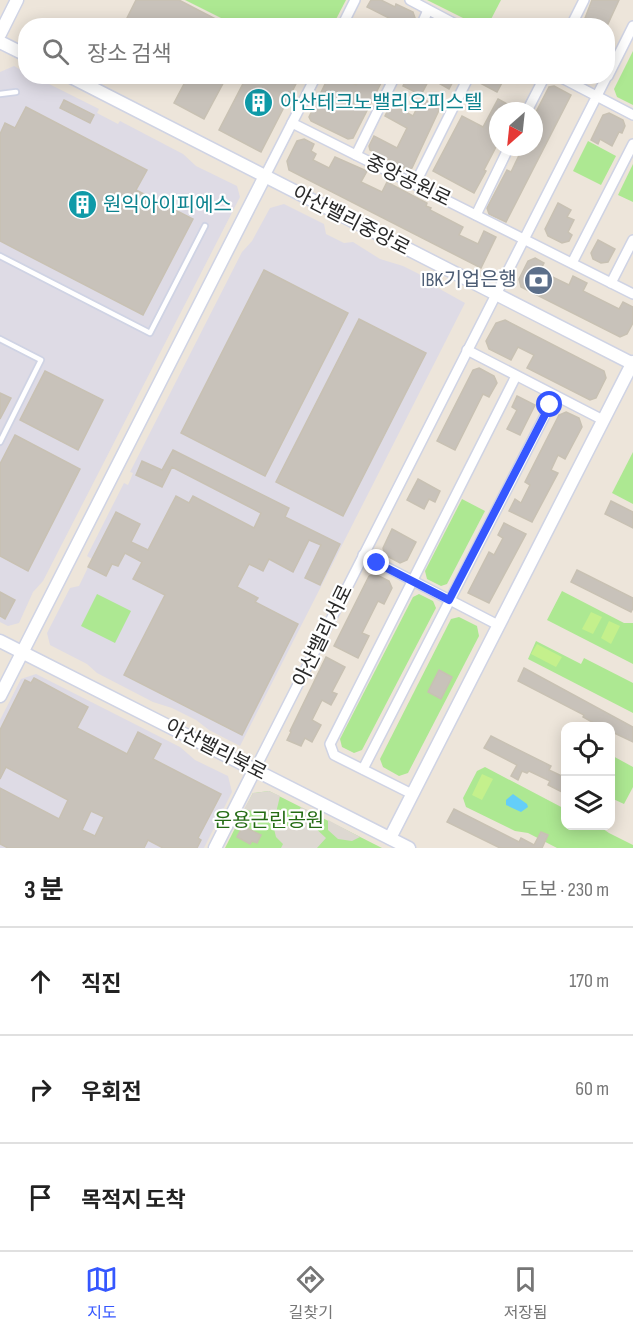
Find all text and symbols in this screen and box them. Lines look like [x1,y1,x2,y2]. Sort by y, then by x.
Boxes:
search box [18,18,615,84]
icon: search [39,35,72,68]
text: 장소 검색 [87,41,171,68]
building icon: 아산테크노밸리오피스텔 [243,87,275,119]
place label: 아산테크노밸리오피스텔 [280,91,482,115]
north arrow [489,102,543,156]
street label: 중앙공원로 [361,150,455,212]
street label: 아산밸리중앙로 [288,181,414,261]
building icon: 원익아이피에스 [66,189,98,221]
place label: 원익아이피에스 [103,193,232,217]
bank icon: IBK기업은행 [522,264,554,296]
place label: IBK기업은행 [421,268,517,292]
route start [536,391,562,417]
route end [363,549,389,575]
street label: 아산밸리서로 [288,581,358,691]
street label: 아산밸리북로 [161,714,271,786]
map controls [561,722,615,830]
button: locate [561,722,615,776]
button: layers [561,776,615,830]
park label: 운용근린공원 [214,809,324,833]
text: 3 분 [24,875,64,906]
text: 도보 · 230 m [520,878,609,902]
icon: ahead [24,965,57,998]
text: 170 m [569,969,609,993]
text: 직진 [81,971,121,998]
icon: right [24,1073,57,1106]
text: 60 m [575,1077,609,1101]
text: 우회전 [81,1079,142,1106]
icon: arrive [24,1181,57,1214]
text: 목적지 도착 [81,1187,186,1214]
tab: 지도 [85,1263,118,1323]
tab: 길찾기 [289,1263,333,1323]
tab: 저장됨 [504,1263,548,1323]

